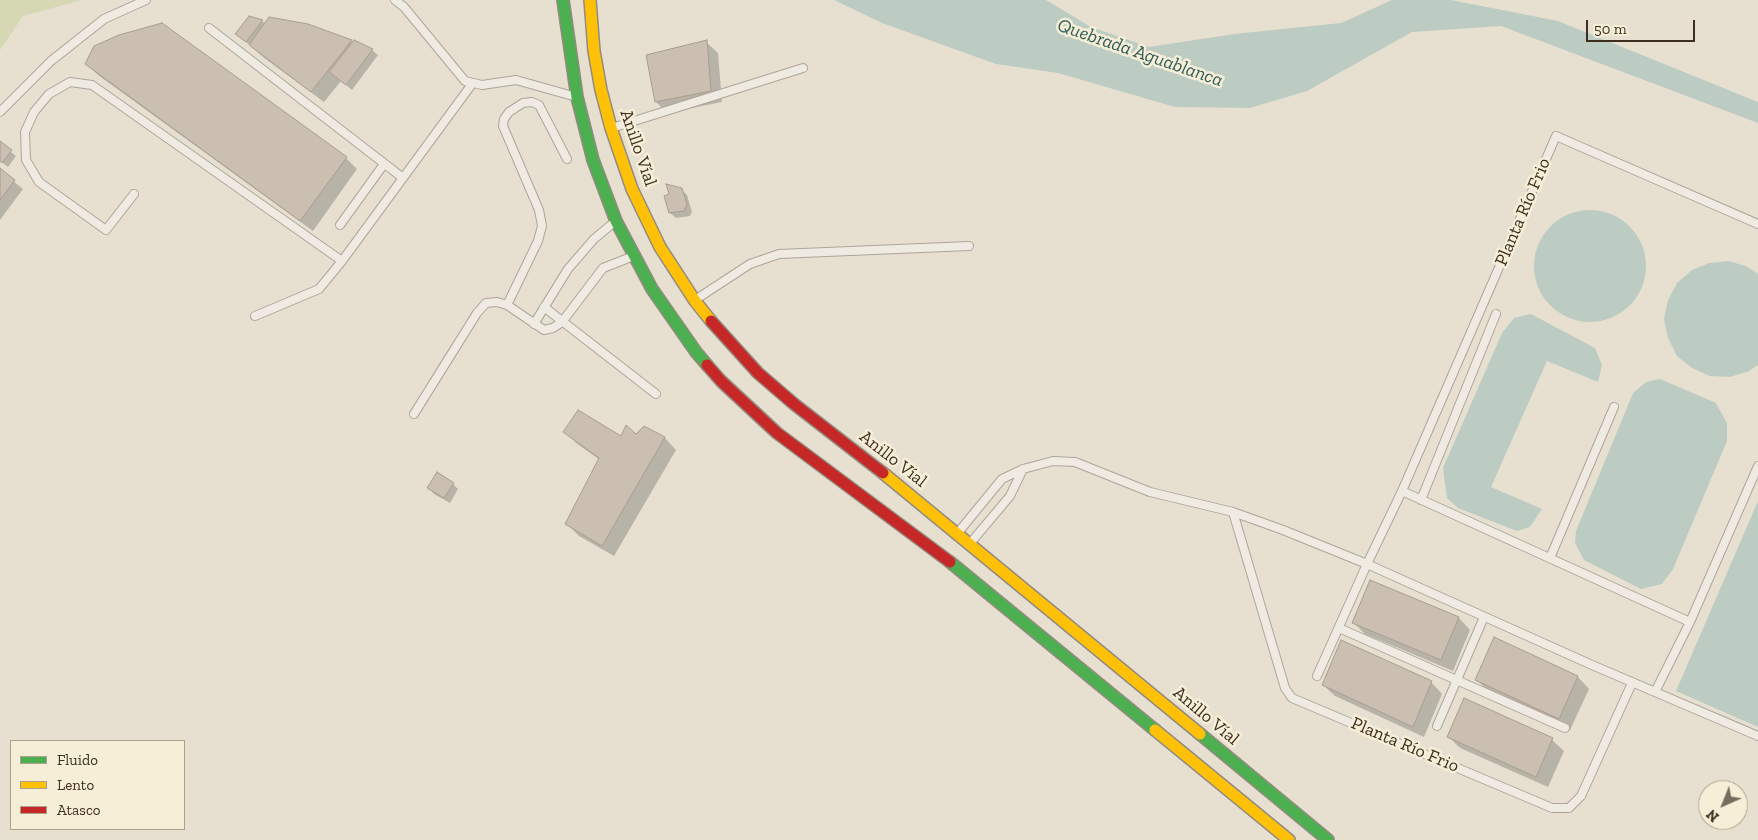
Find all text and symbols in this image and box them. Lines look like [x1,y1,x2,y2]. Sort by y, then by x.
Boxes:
scale bar [1588,10,1697,42]
water label: Quebrada Aguablanca [1054,14,1226,92]
text: 50 m [1594,20,1627,38]
street label: Anillo Víal [615,107,661,189]
street label: Planta Río Frio [1491,155,1555,269]
street label: Anillo Víal [855,426,931,492]
street label: Anillo Víal [1169,682,1243,750]
street label: Planta Río Frio [1348,713,1462,777]
legend [10,740,185,830]
text: Fluido [57,751,98,769]
text: Lento [57,776,94,794]
north arrow [1698,780,1748,830]
text: Atasco [57,801,101,819]
text: N [1703,806,1723,825]

